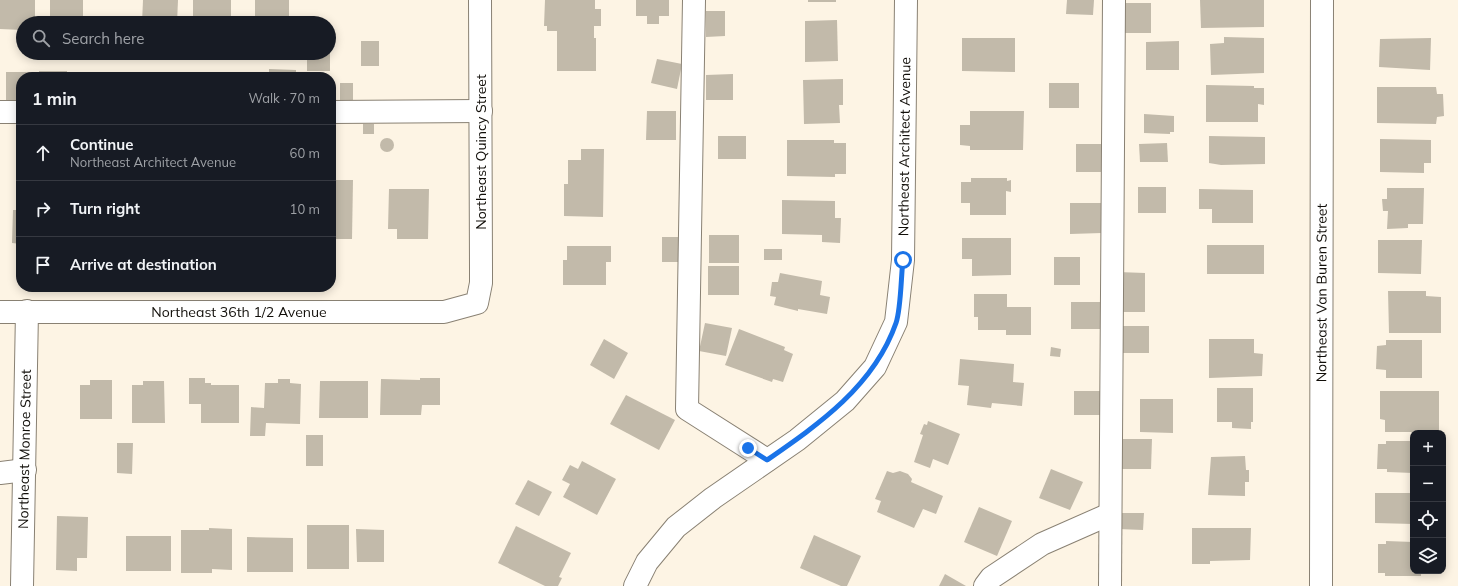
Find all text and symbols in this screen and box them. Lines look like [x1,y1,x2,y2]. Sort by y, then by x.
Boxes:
search box [16,16,336,60]
icon: search [30,27,52,49]
text: Search here [62,29,144,48]
street label: Northeast Architect Avenue [894,57,914,236]
street label: Northeast Quincy Street [472,74,490,230]
text: 1 min [32,88,77,109]
text: Walk · 70 m [249,90,320,106]
text: Continue [70,135,133,154]
icon: ahead [32,142,54,164]
text: 60 m [290,145,320,161]
text: Northeast Architect Avenue [70,154,236,170]
icon: right [32,198,54,220]
text: Turn right [70,199,140,218]
text: 10 m [290,201,320,217]
street label: Northeast Van Buren Street [1312,204,1331,382]
route start [894,251,912,269]
icon: arrive [32,254,54,276]
text: Arrive at destination [70,255,217,274]
street label: Northeast 36th 1/2 Avenue [151,303,327,321]
street label: Northeast Monroe Street [14,369,35,529]
map controls [1410,430,1446,574]
button: + [1410,430,1446,466]
route end [739,439,757,457]
button: − [1410,466,1446,502]
button: locate [1410,502,1446,538]
button: layers [1410,538,1446,574]

